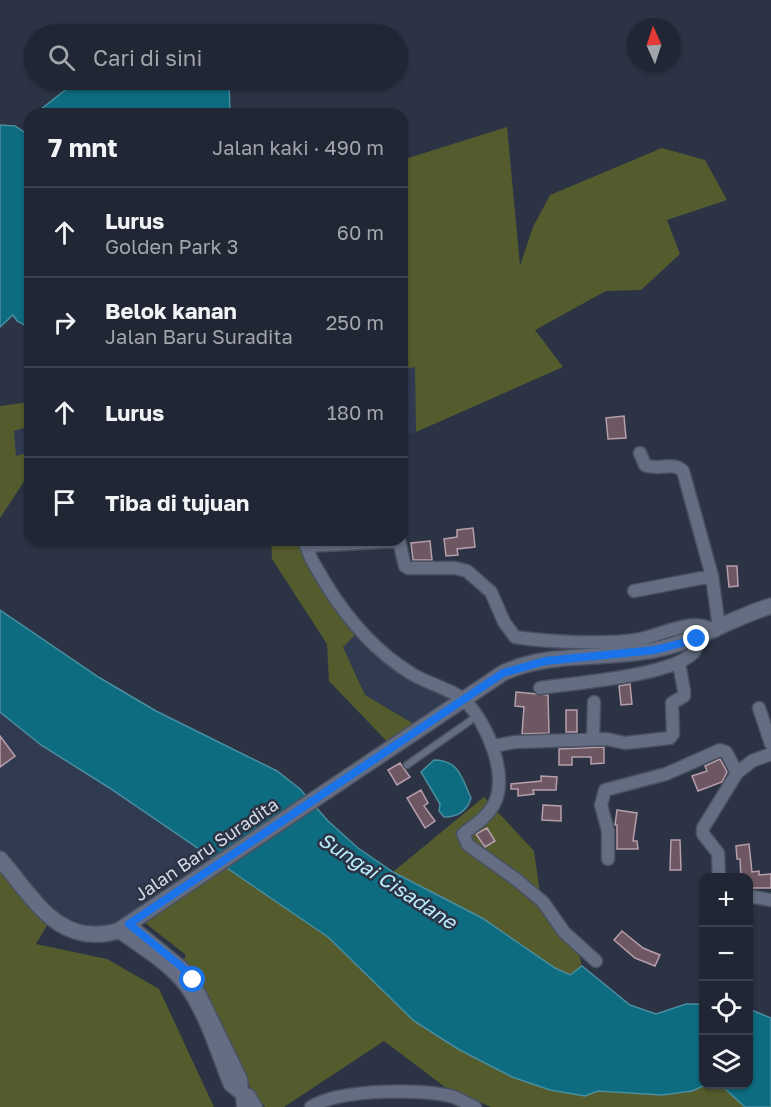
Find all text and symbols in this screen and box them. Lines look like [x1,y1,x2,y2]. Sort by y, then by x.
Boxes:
north arrow [627,18,681,72]
search box [24,24,408,90]
icon: search [45,41,78,74]
text: Cari di sini [93,44,202,71]
text: 7 mnt [48,132,118,163]
text: Jalan kaki · 490 m [212,135,384,159]
text: Lurus [105,207,164,234]
icon: ahead [48,216,81,249]
text: 60 m [337,220,384,244]
text: Golden Park 3 [105,234,239,258]
text: Belok kanan [105,297,237,324]
icon: right [48,306,81,339]
text: 250 m [326,310,384,334]
text: Jalan Baru Suradita [105,324,293,348]
icon: ahead [48,396,81,429]
text: Lurus [105,399,164,426]
text: 180 m [327,400,384,424]
icon: arrive [48,486,81,519]
text: Tiba di tujuan [105,489,249,516]
route end [683,625,709,651]
street label: Jalan Baru Suradita [130,793,282,905]
water label: Sungai Cisadane [314,826,463,935]
map controls [699,873,753,1089]
button: + [699,873,753,927]
button: − [699,927,753,981]
route start [179,966,205,992]
button: locate [699,981,753,1035]
button: layers [699,1035,753,1089]

